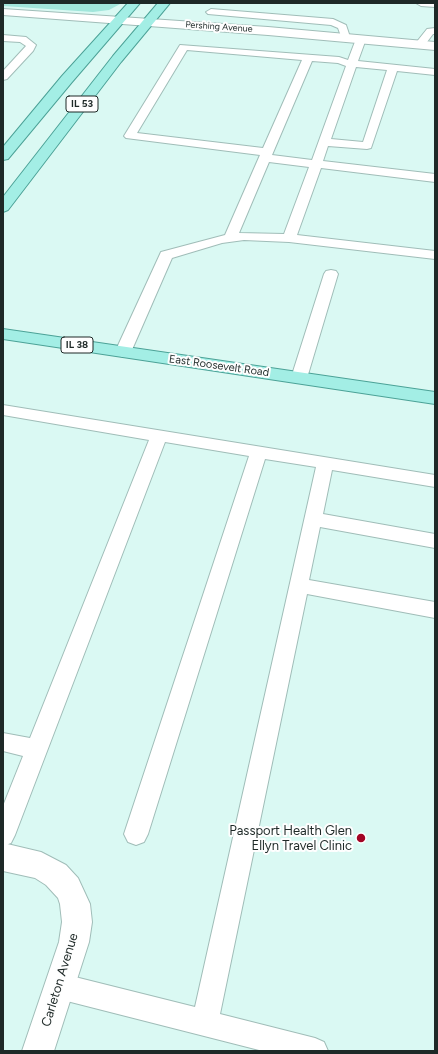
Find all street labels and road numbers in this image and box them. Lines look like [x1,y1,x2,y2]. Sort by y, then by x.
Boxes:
street label: Pershing Avenue [185,19,253,35]
road number: IL 53 [66,96,98,112]
road number: IL 38 [61,337,93,353]
street label: East Roosevelt Road [168,352,270,380]
street label: Carleton Avenue [38,931,82,1029]

